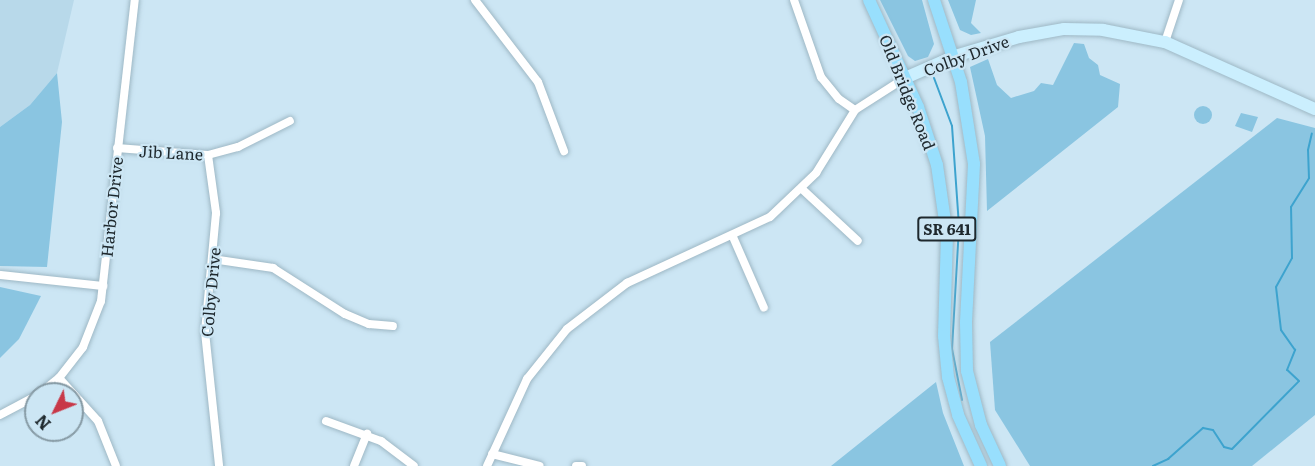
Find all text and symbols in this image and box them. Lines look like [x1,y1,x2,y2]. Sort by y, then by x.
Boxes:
street label: Colby Drive [921,31,1011,79]
street label: Old Bridge Road [876,32,940,152]
street label: Jib Lane [138,141,204,163]
street label: Harbor Drive [96,156,126,258]
road number: SR 641 [917,217,977,241]
street label: Colby Drive [197,247,223,337]
north arrow [24,382,84,442]
text: N [29,410,56,436]

